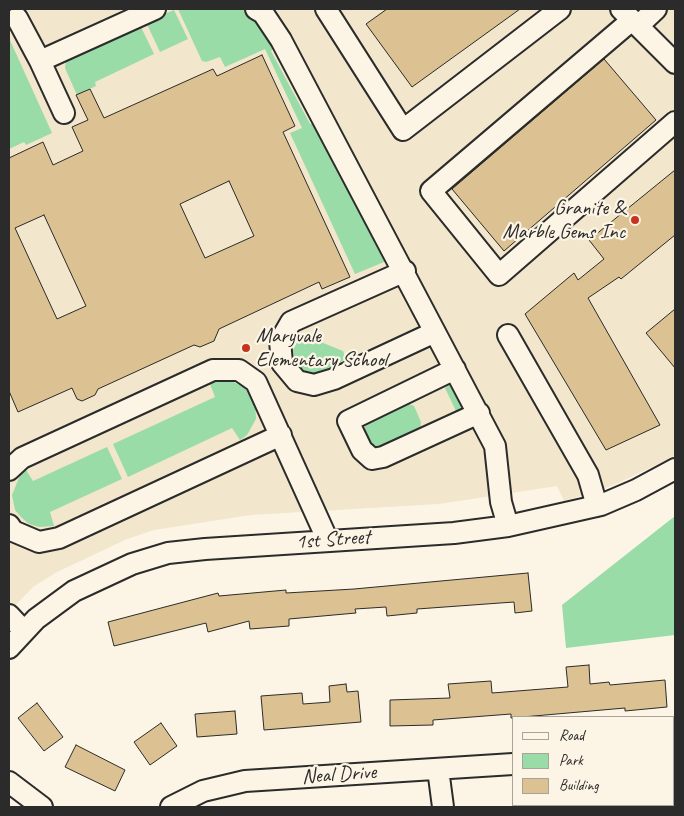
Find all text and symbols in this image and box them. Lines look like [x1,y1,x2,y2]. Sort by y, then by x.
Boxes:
place label: Granite & Marble Gems Inc [502,195,625,245]
marker: Granite & Marble Gems Inc [629,214,641,226]
place label: Maryvale Elementary School [256,323,387,373]
marker: Maryvale Elementary School [240,342,252,354]
street label: 1st Street [295,525,371,555]
legend [512,716,674,806]
text: Road [559,726,584,745]
text: Park [559,751,583,770]
street label: Neal Drive [301,760,377,790]
text: Building [559,776,598,795]

